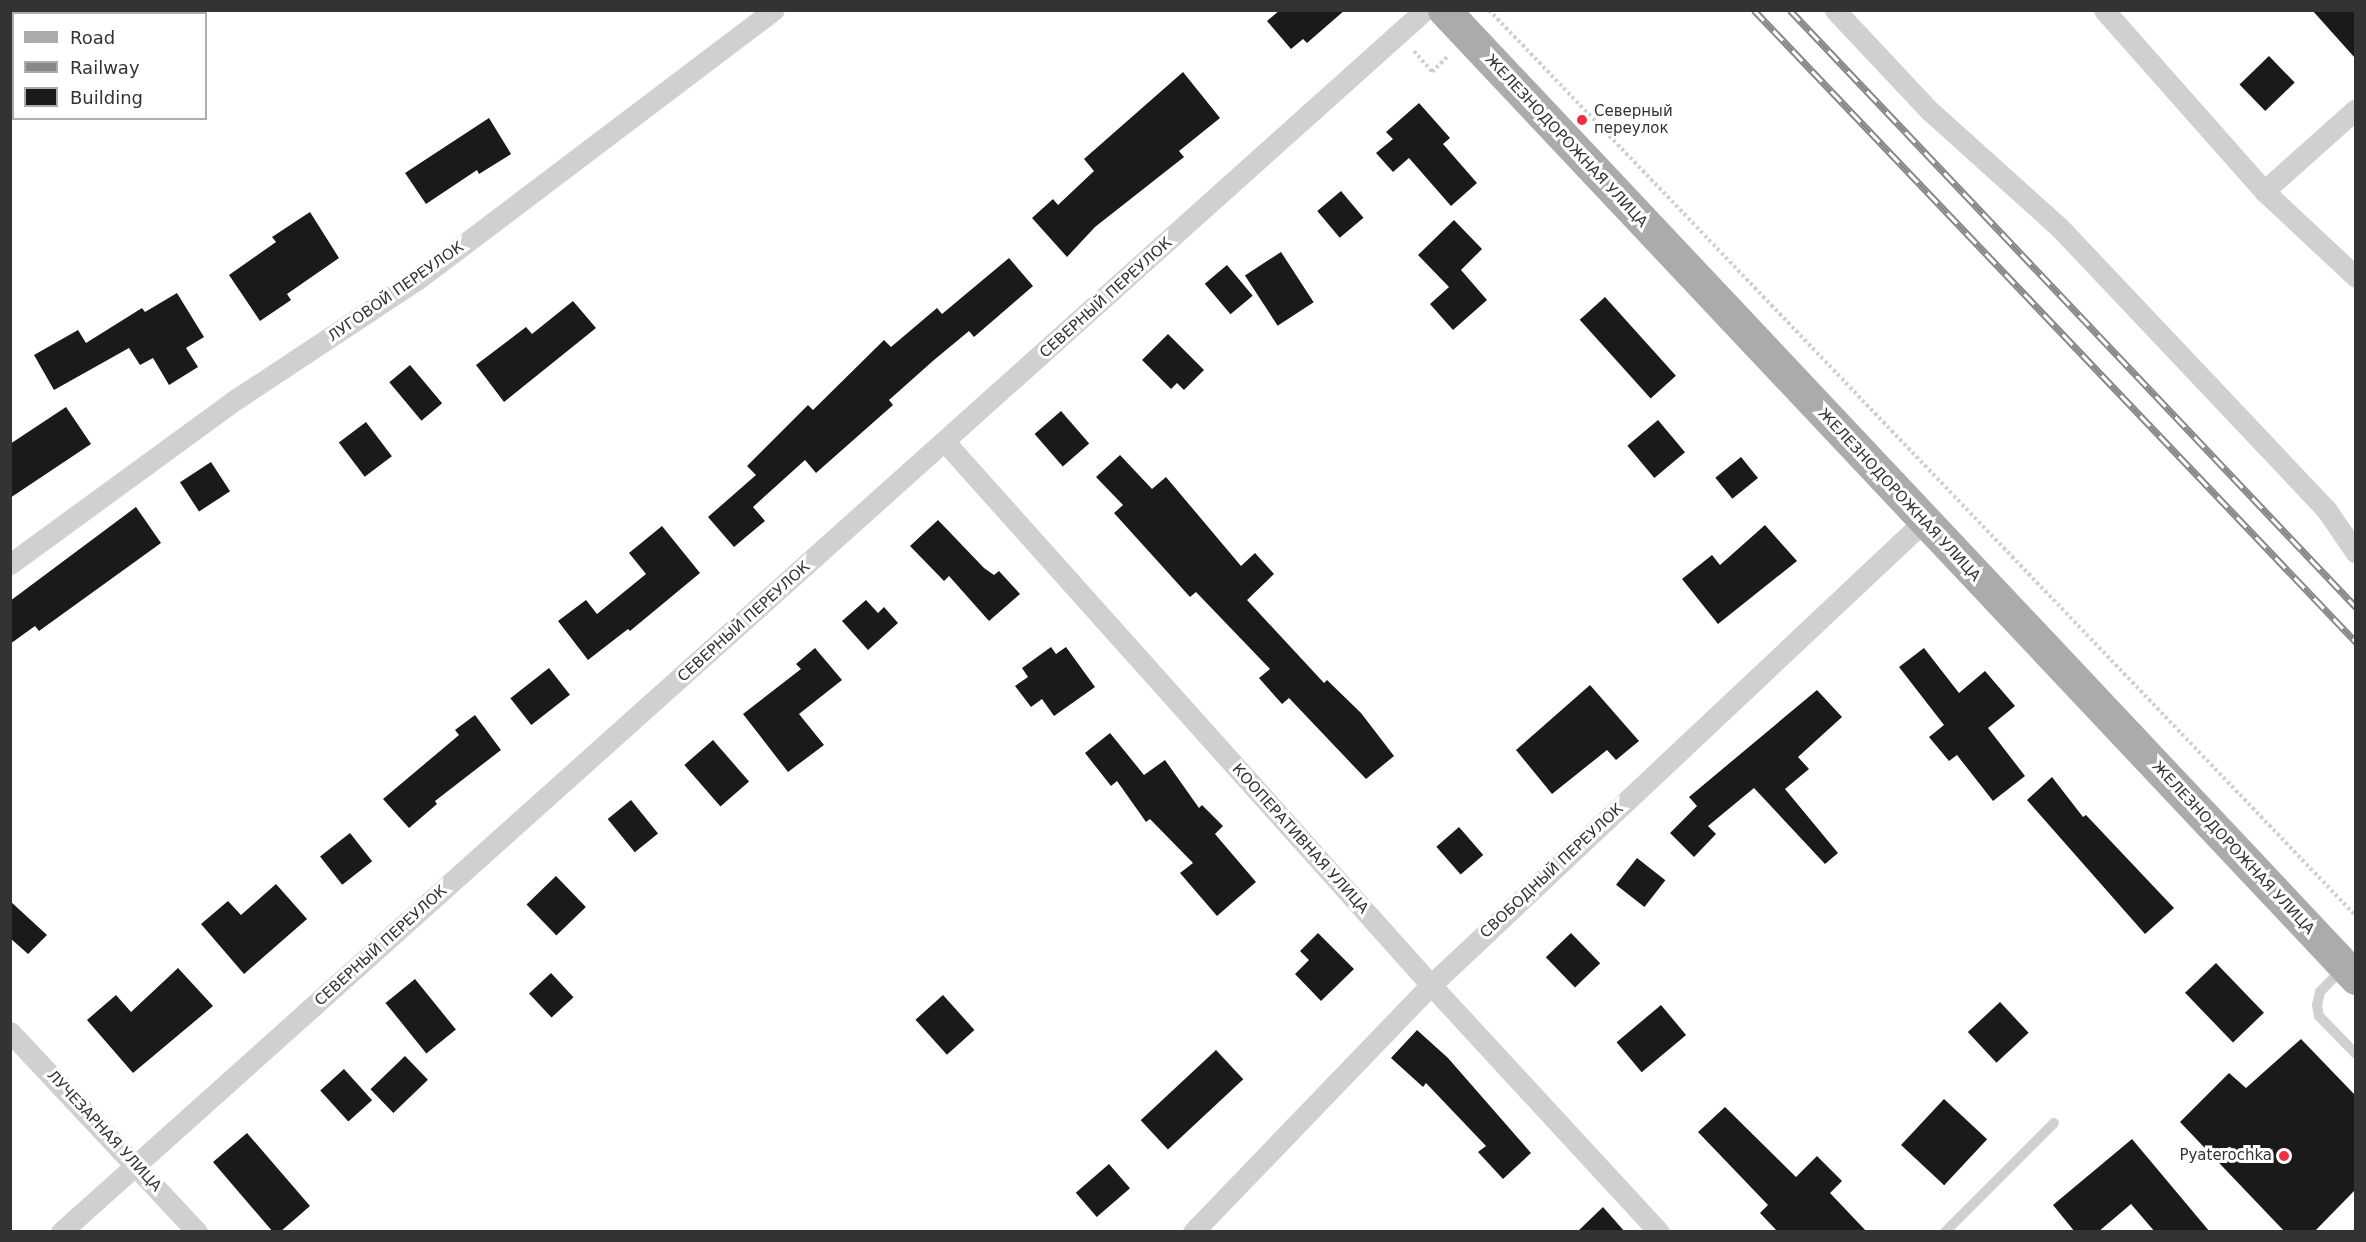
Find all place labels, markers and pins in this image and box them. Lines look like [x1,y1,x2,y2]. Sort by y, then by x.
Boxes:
place label: Северный переулок [1594,102,1673,137]
marker: Северный переулок [1575,113,1589,127]
place label: Pyaterochka [2179,1147,2272,1165]
marker: Pyaterochka [2277,1149,2291,1163]

